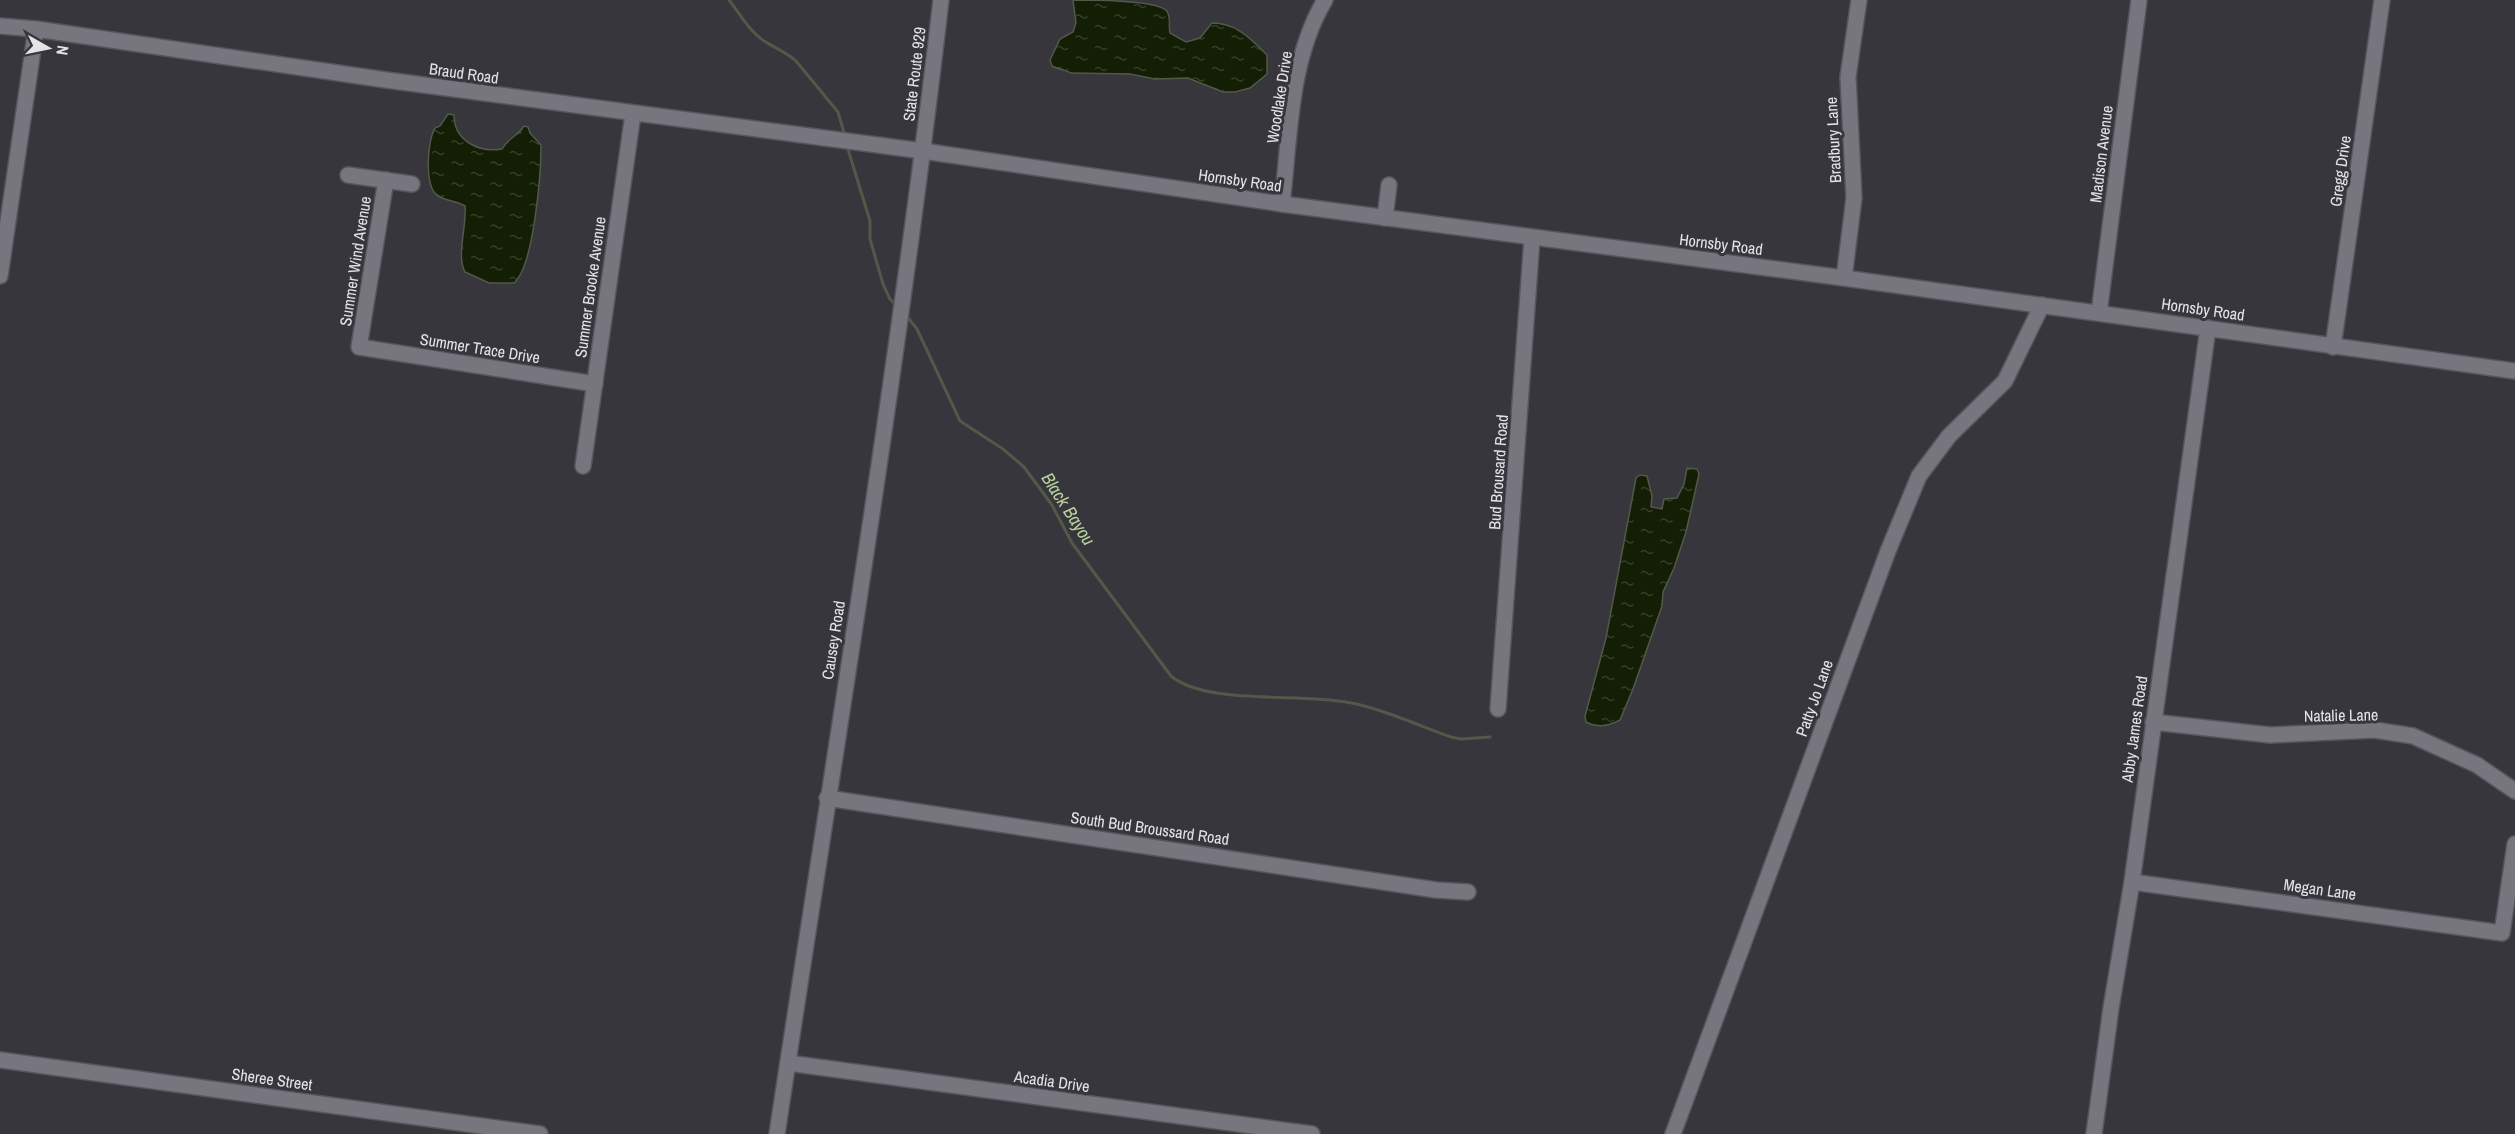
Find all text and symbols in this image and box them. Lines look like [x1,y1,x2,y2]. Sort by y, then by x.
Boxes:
north arrow [18,18,78,78]
street label: State Route 929 [897,26,931,122]
text: N [51,44,74,57]
street label: Woodlake Drive [1261,49,1297,145]
street label: Braud Road [428,57,500,89]
street label: Bradbury Lane [1820,96,1846,184]
street label: Madison Avenue [2084,104,2118,204]
street label: Gregg Drive [2324,134,2356,208]
street label: Hornsby Road [1197,163,1283,197]
street label: Summer Wind Avenue [334,195,376,327]
street label: Summer Brooke Avenue [569,215,611,359]
street label: Hornsby Road [1678,228,1764,260]
street label: Hornsby Road [2160,292,2246,326]
street label: Summer Trace Drive [419,328,541,368]
street label: Bud Brousard Road [1483,414,1513,530]
water label: Black Bayou [1036,468,1101,550]
street label: Causey Road [816,599,850,681]
street label: Patty Jo Lane [1790,657,1838,739]
street label: Abby James Road [2116,674,2152,785]
street label: Natalie Lane [2304,703,2378,727]
street label: South Bud Broussard Road [1069,806,1231,850]
street label: Megan Lane [2282,873,2358,905]
street label: Sheree Street [230,1062,314,1096]
street label: Acadia Drive [1012,1065,1091,1097]

